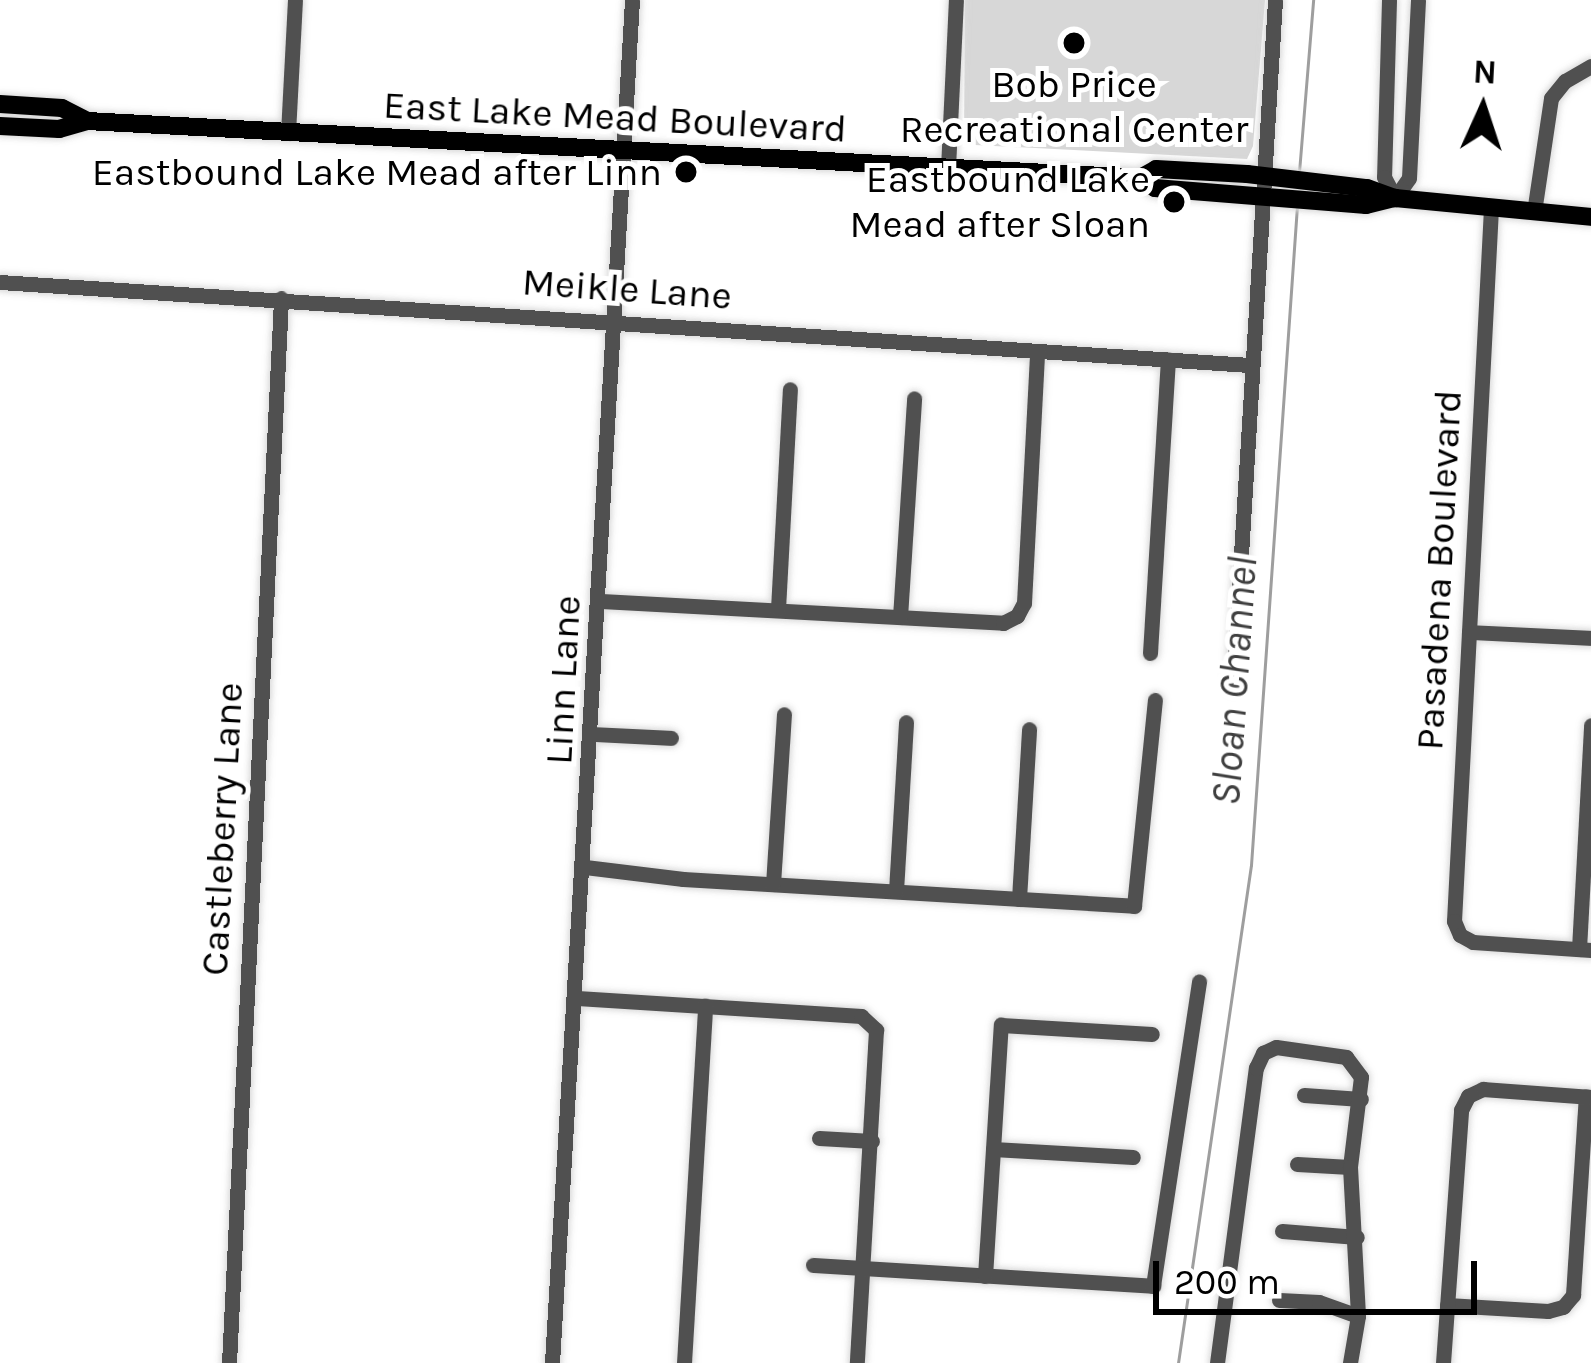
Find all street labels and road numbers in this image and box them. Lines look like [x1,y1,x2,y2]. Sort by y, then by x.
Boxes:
street label: East Lake Mead Boulevard [382,81,848,153]
street label: Meikle Lane [521,258,733,320]
street label: Pasadena Boulevard [1406,389,1472,751]
street label: Linn Lane [535,594,591,766]
street label: Castleberry Lane [191,681,253,977]

